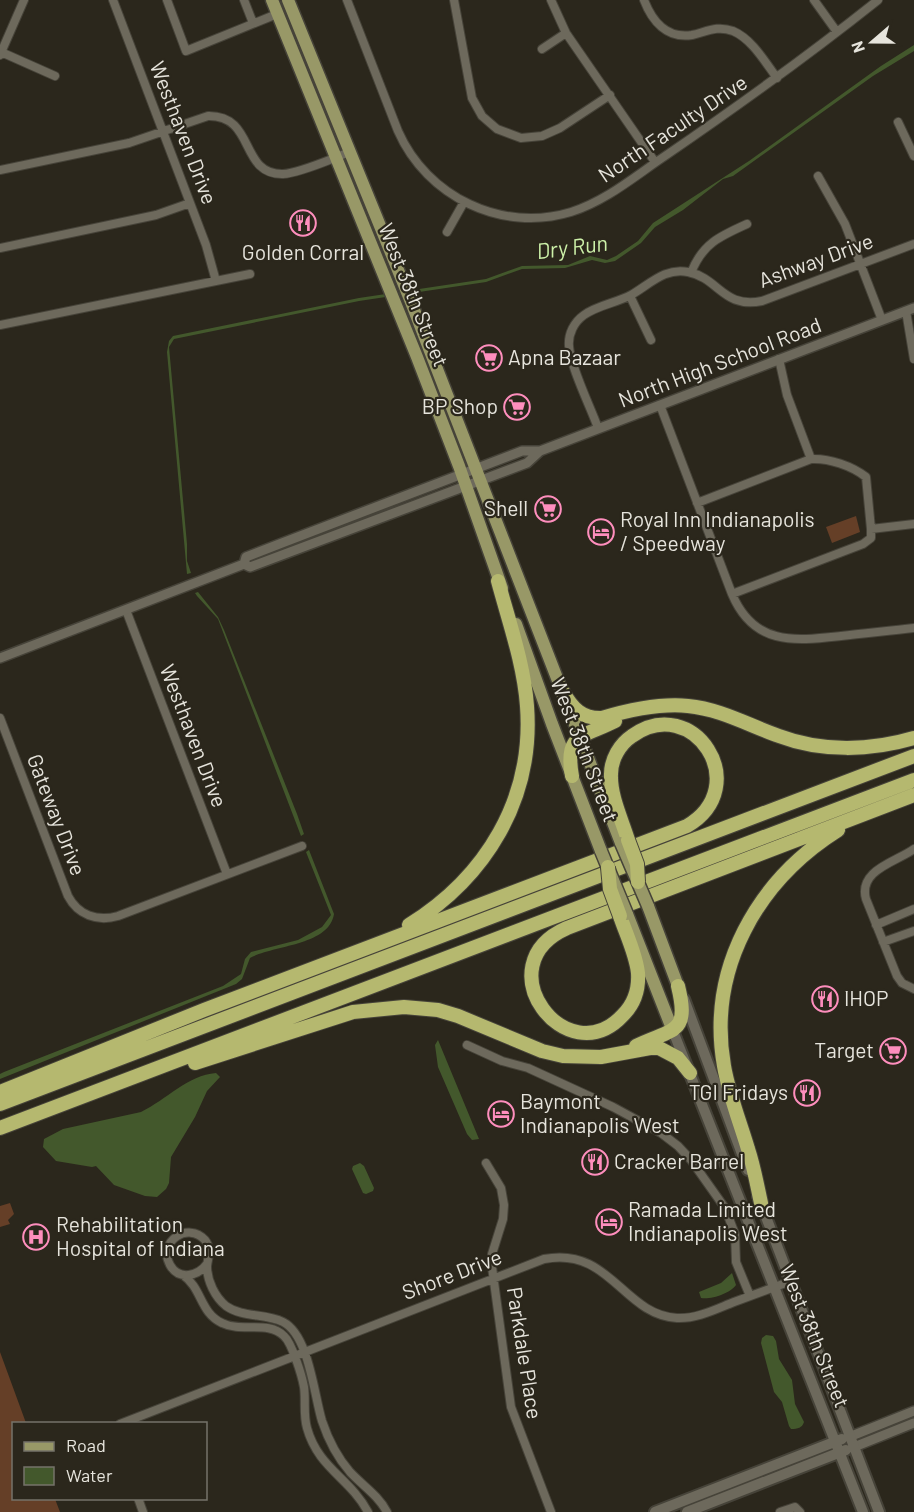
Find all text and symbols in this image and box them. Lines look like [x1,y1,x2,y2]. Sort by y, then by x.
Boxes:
north arrow [842,12,902,72]
text: N [847,39,868,56]
street label: Westhaven Drive [146,57,223,208]
street label: North Faculty Drive [593,69,751,187]
restaurant icon: Golden Corral [288,208,318,238]
street label: West 38th Street [374,219,455,370]
street label: Ashway Drive [755,227,876,292]
water label: Dry Run [535,229,609,263]
place label: Golden Corral [242,239,364,264]
street label: North High School Road [614,311,824,412]
supermarket icon: Apna Bazaar [474,343,504,373]
place label: Apna Bazaar [508,344,621,369]
supermarket icon: BP Shop [502,392,532,422]
place label: BP Shop [422,393,498,418]
supermarket icon: Shell [533,494,563,524]
place label: Shell [484,495,528,520]
place label: Royal Inn Indianapolis / Speedway [620,506,815,555]
hotel icon: Royal Inn Indianapolis / Speedway [586,517,616,547]
street label: Westhaven Drive [156,660,233,811]
street label: West 38th Street [546,674,624,825]
street label: Gateway Drive [23,750,92,879]
restaurant icon: IHOP [810,984,840,1014]
place label: IHOP [844,985,889,1010]
supermarket icon: Target [878,1036,908,1066]
place label: Target [814,1037,874,1062]
restaurant icon: TGI Fridays [792,1078,822,1108]
place label: TGI Fridays [689,1079,788,1104]
place label: Baymont Indianapolis West [520,1088,680,1137]
hotel icon: Baymont Indianapolis West [486,1099,516,1129]
restaurant icon: Cracker Barrel [580,1147,610,1177]
place label: Cracker Barrel [614,1148,744,1173]
place label: Ramada Limited Indianapolis West [628,1196,788,1245]
hotel icon: Ramada Limited Indianapolis West [594,1207,624,1237]
place label: Rehabilitation Hospital of Indiana [56,1211,225,1260]
hospital icon: Rehabilitation Hospital of Indiana [21,1222,51,1252]
street label: Shore Drive [398,1243,505,1304]
street label: West 38th Street [775,1260,856,1411]
street label: Parkdale Place [503,1285,548,1421]
legend [12,1422,207,1500]
text: Road [66,1434,106,1456]
text: Water [66,1464,113,1486]

